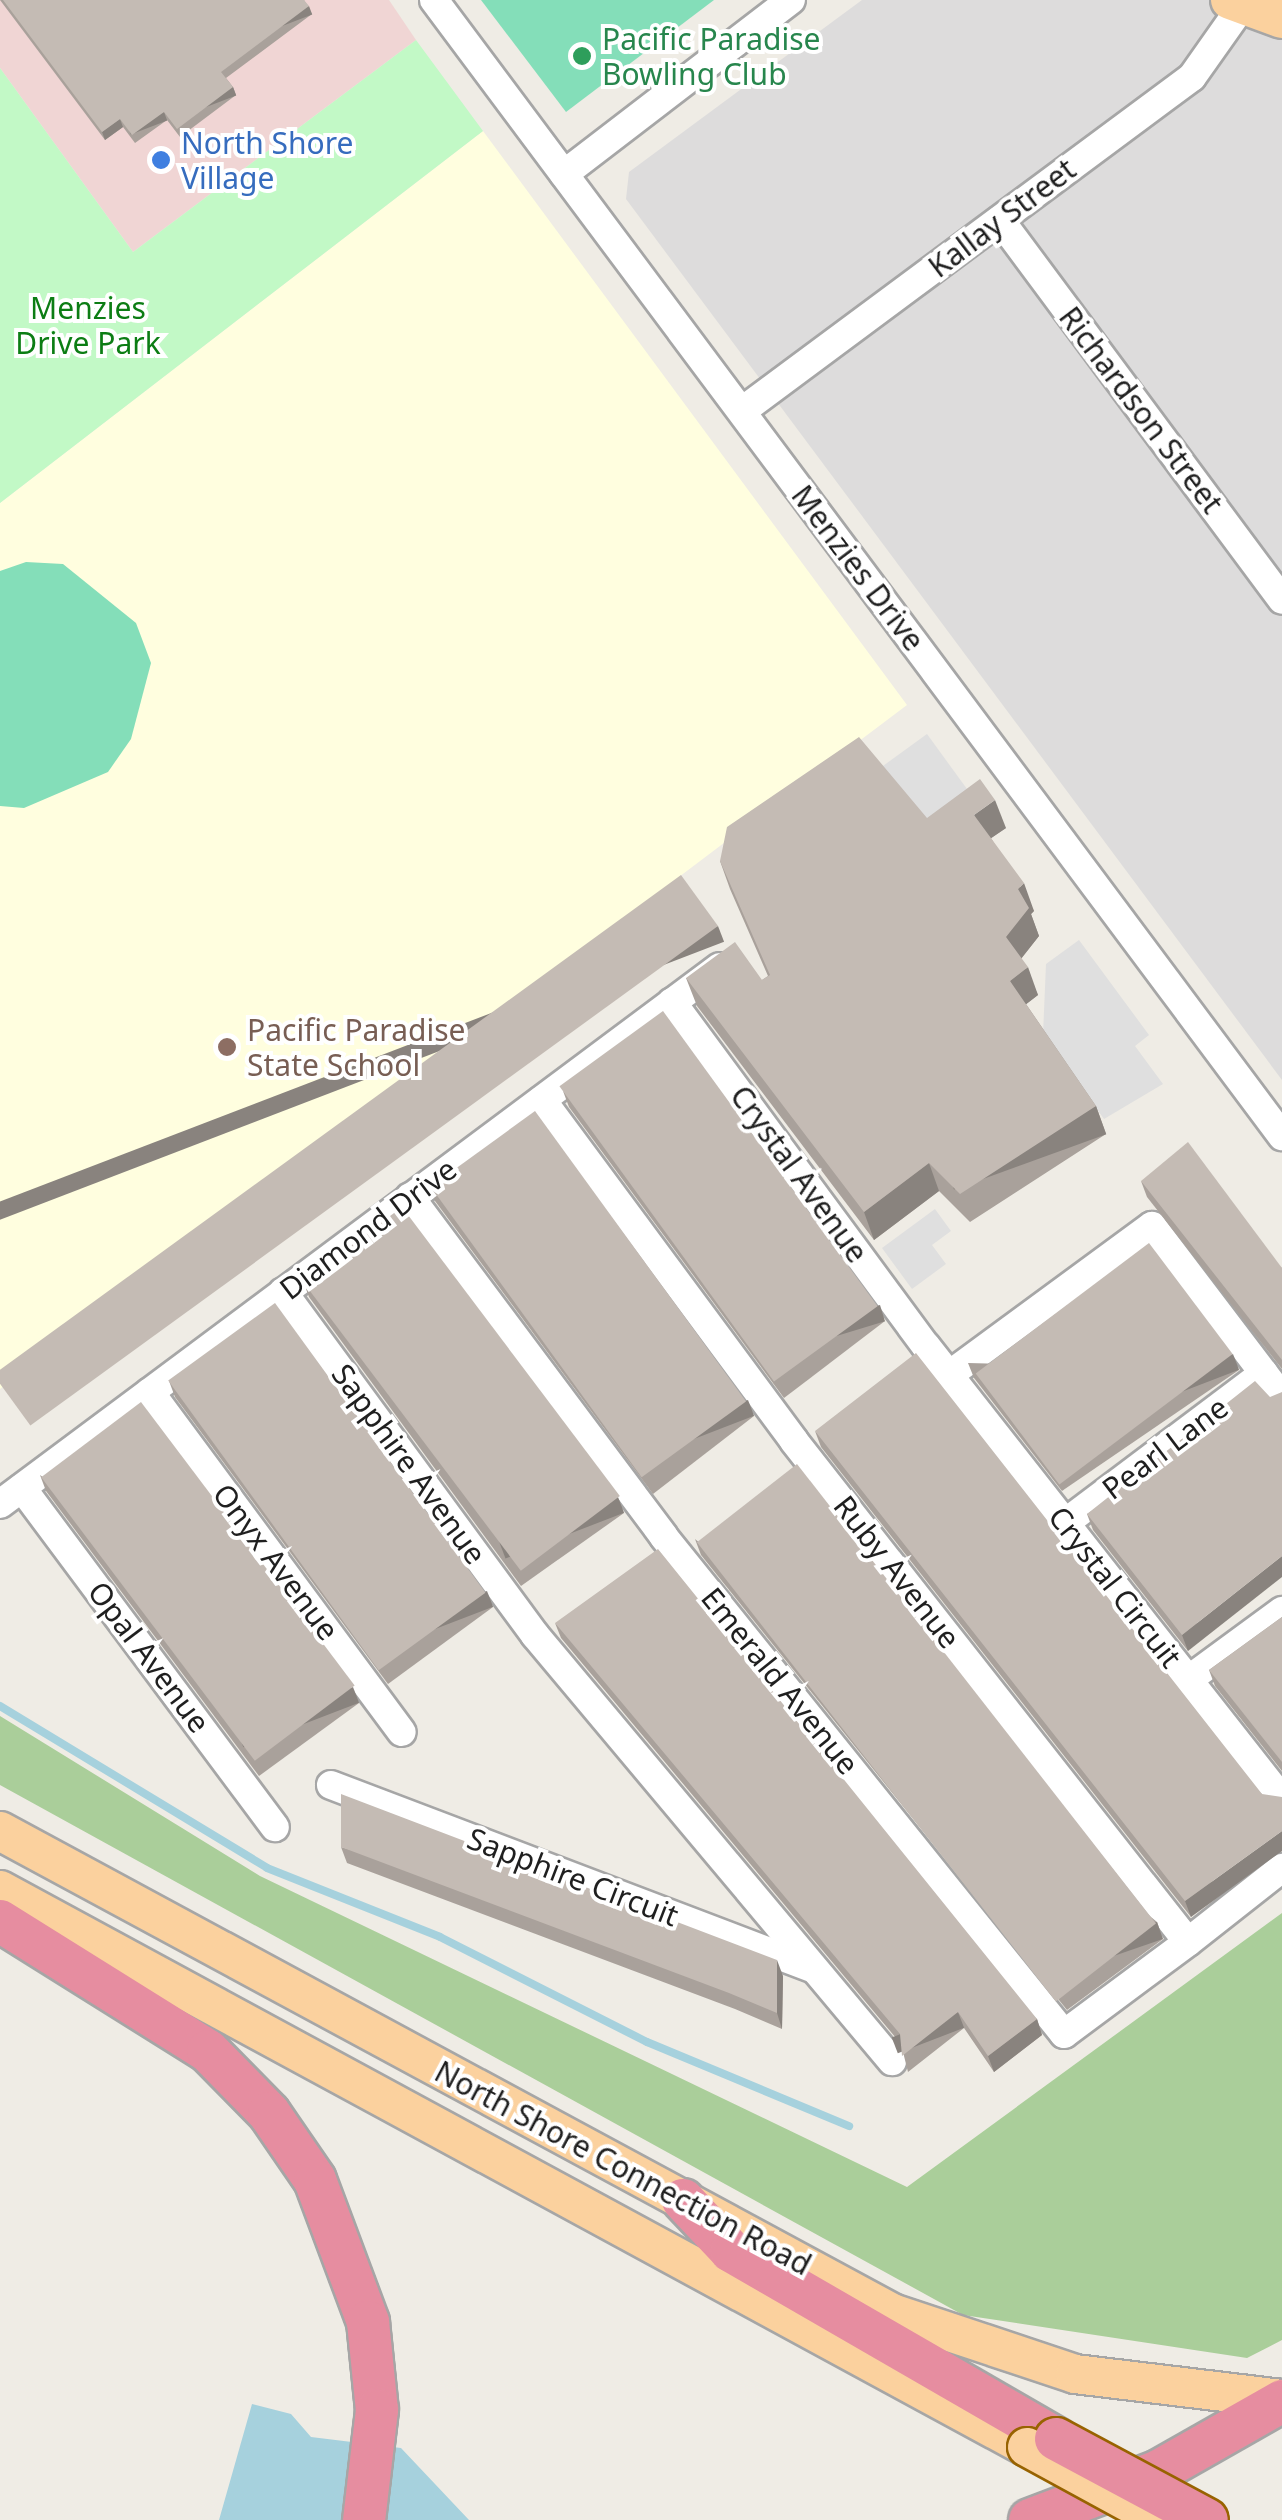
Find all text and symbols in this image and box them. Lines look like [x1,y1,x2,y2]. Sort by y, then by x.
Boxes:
place label: Pacific Paradise Bowling Club [602,21,820,92]
marker: Pacific Paradise Bowling Club [571,45,593,67]
place label: North Shore Village [181,125,353,196]
marker: North Shore Village [150,149,172,171]
street label: Kallay Street [921,151,1083,285]
park label: Menzies Drive Park [15,290,161,360]
street label: Richardson Street [1052,300,1230,520]
street label: Menzies Drive [784,478,932,658]
place label: Pacific Paradise State School [247,1012,465,1082]
marker: Pacific Paradise State School [216,1036,238,1058]
street label: Crystal Avenue [723,1079,875,1269]
street label: Diamond Drive [273,1151,463,1307]
street label: Sapphire Avenue [324,1357,494,1571]
street label: Pearl Lane [1095,1389,1235,1507]
street label: Onyx Avenue [206,1477,346,1647]
street label: Ruby Avenue [826,1489,968,1655]
street label: Crystal Circuit [1041,1499,1189,1675]
street label: Opal Avenue [81,1574,217,1740]
street label: Emerald Avenue [694,1580,866,1782]
street label: Sapphire Circuit [462,1820,684,1934]
street label: North Shore Connection Road [429,2053,817,2283]

